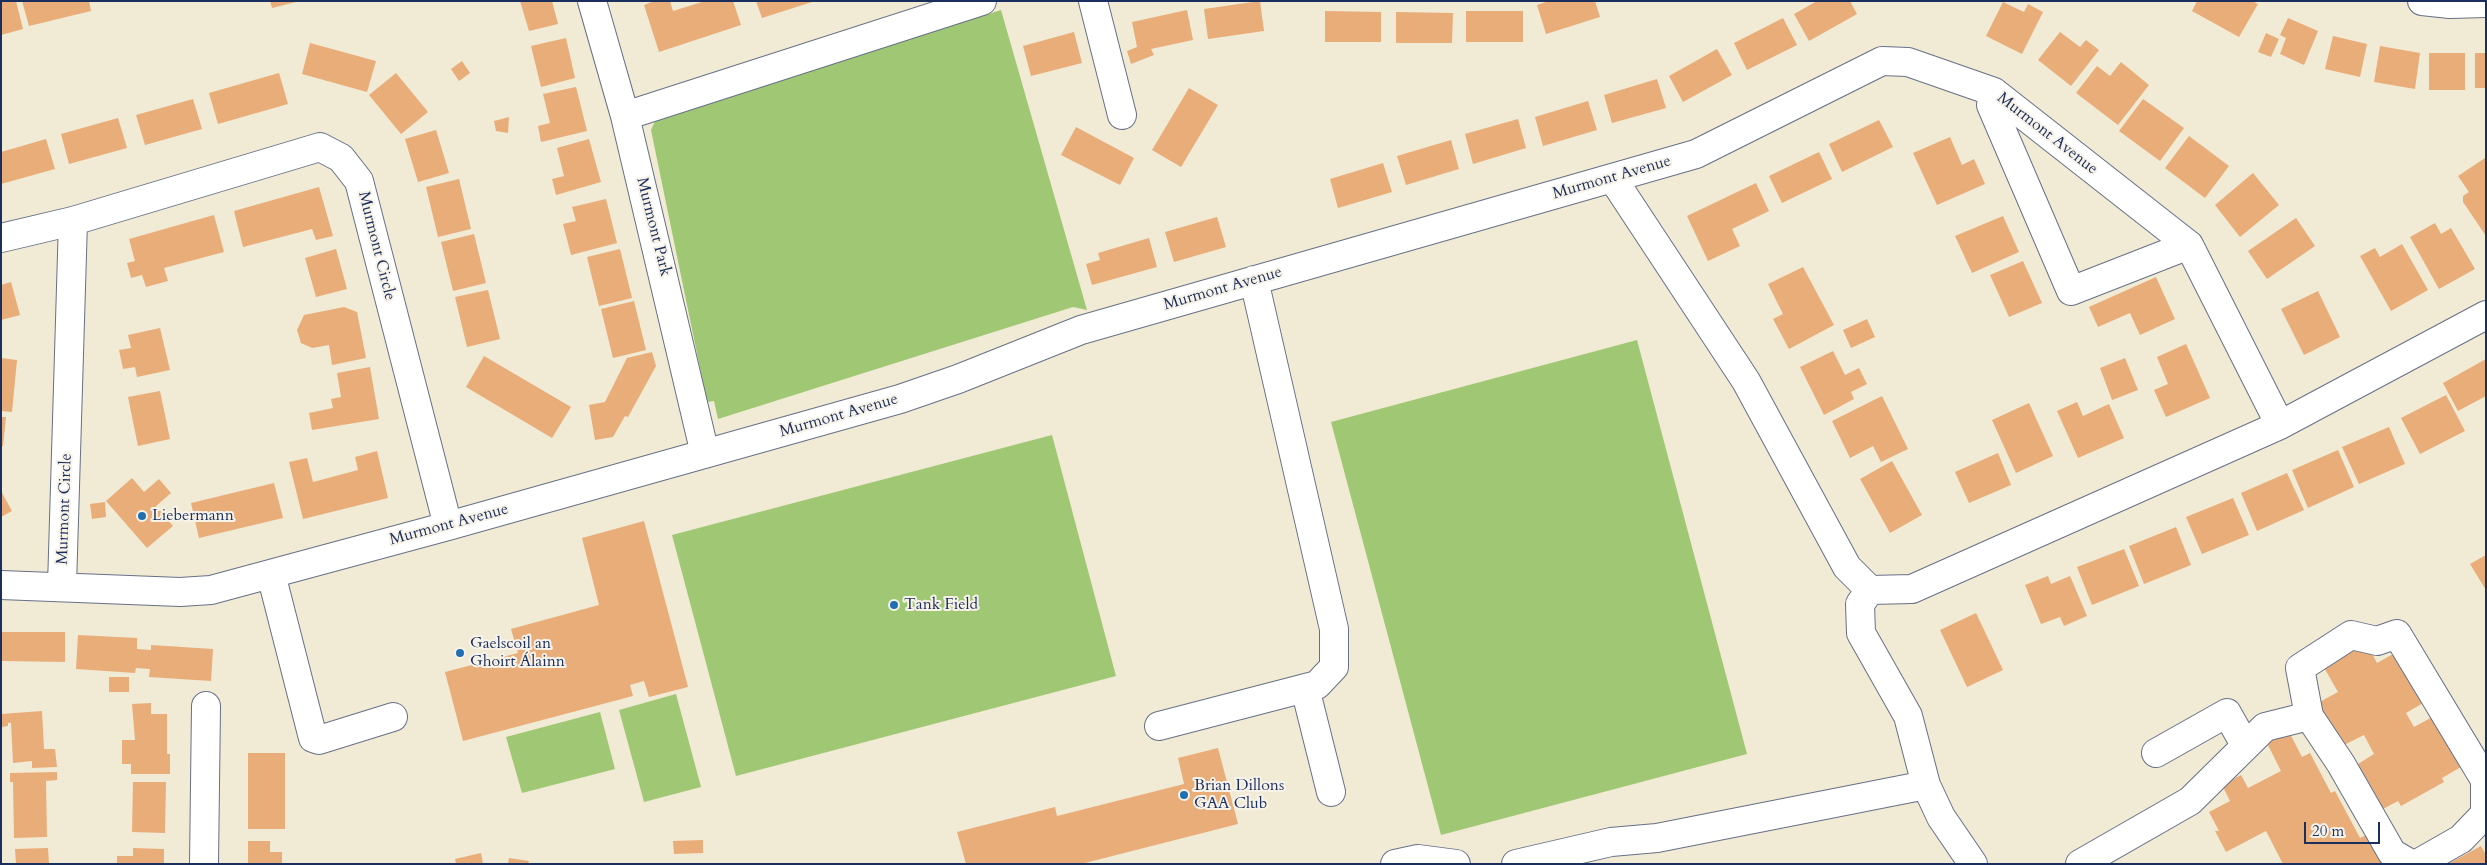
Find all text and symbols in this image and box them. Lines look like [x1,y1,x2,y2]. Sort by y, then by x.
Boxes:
street label: Murmont Avenue [1993,89,2101,179]
street label: Murmont Avenue [1551,152,1673,204]
street label: Murmont Park [631,176,675,278]
street label: Murmont Circle [353,190,399,302]
street label: Murmont Avenue [1162,263,1284,315]
street label: Murmont Avenue [778,390,900,442]
street label: Murmont Circle [53,453,77,565]
street label: Murmont Avenue [387,500,511,550]
place label: Liebermann [152,506,234,526]
marker: Liebermann [136,510,148,522]
place label: Tank Field [904,595,978,615]
marker: Tank Field [888,599,900,611]
place label: Gaelscoil an Ghoirt Álainn [470,634,565,672]
marker: Gaelscoil an Ghoirt Álainn [454,647,466,659]
place label: Brian Dillons GAA Club [1194,776,1284,814]
marker: Brian Dillons GAA Club [1178,789,1190,801]
scale bar [2307,812,2383,844]
text: 20 m [2312,821,2344,841]

